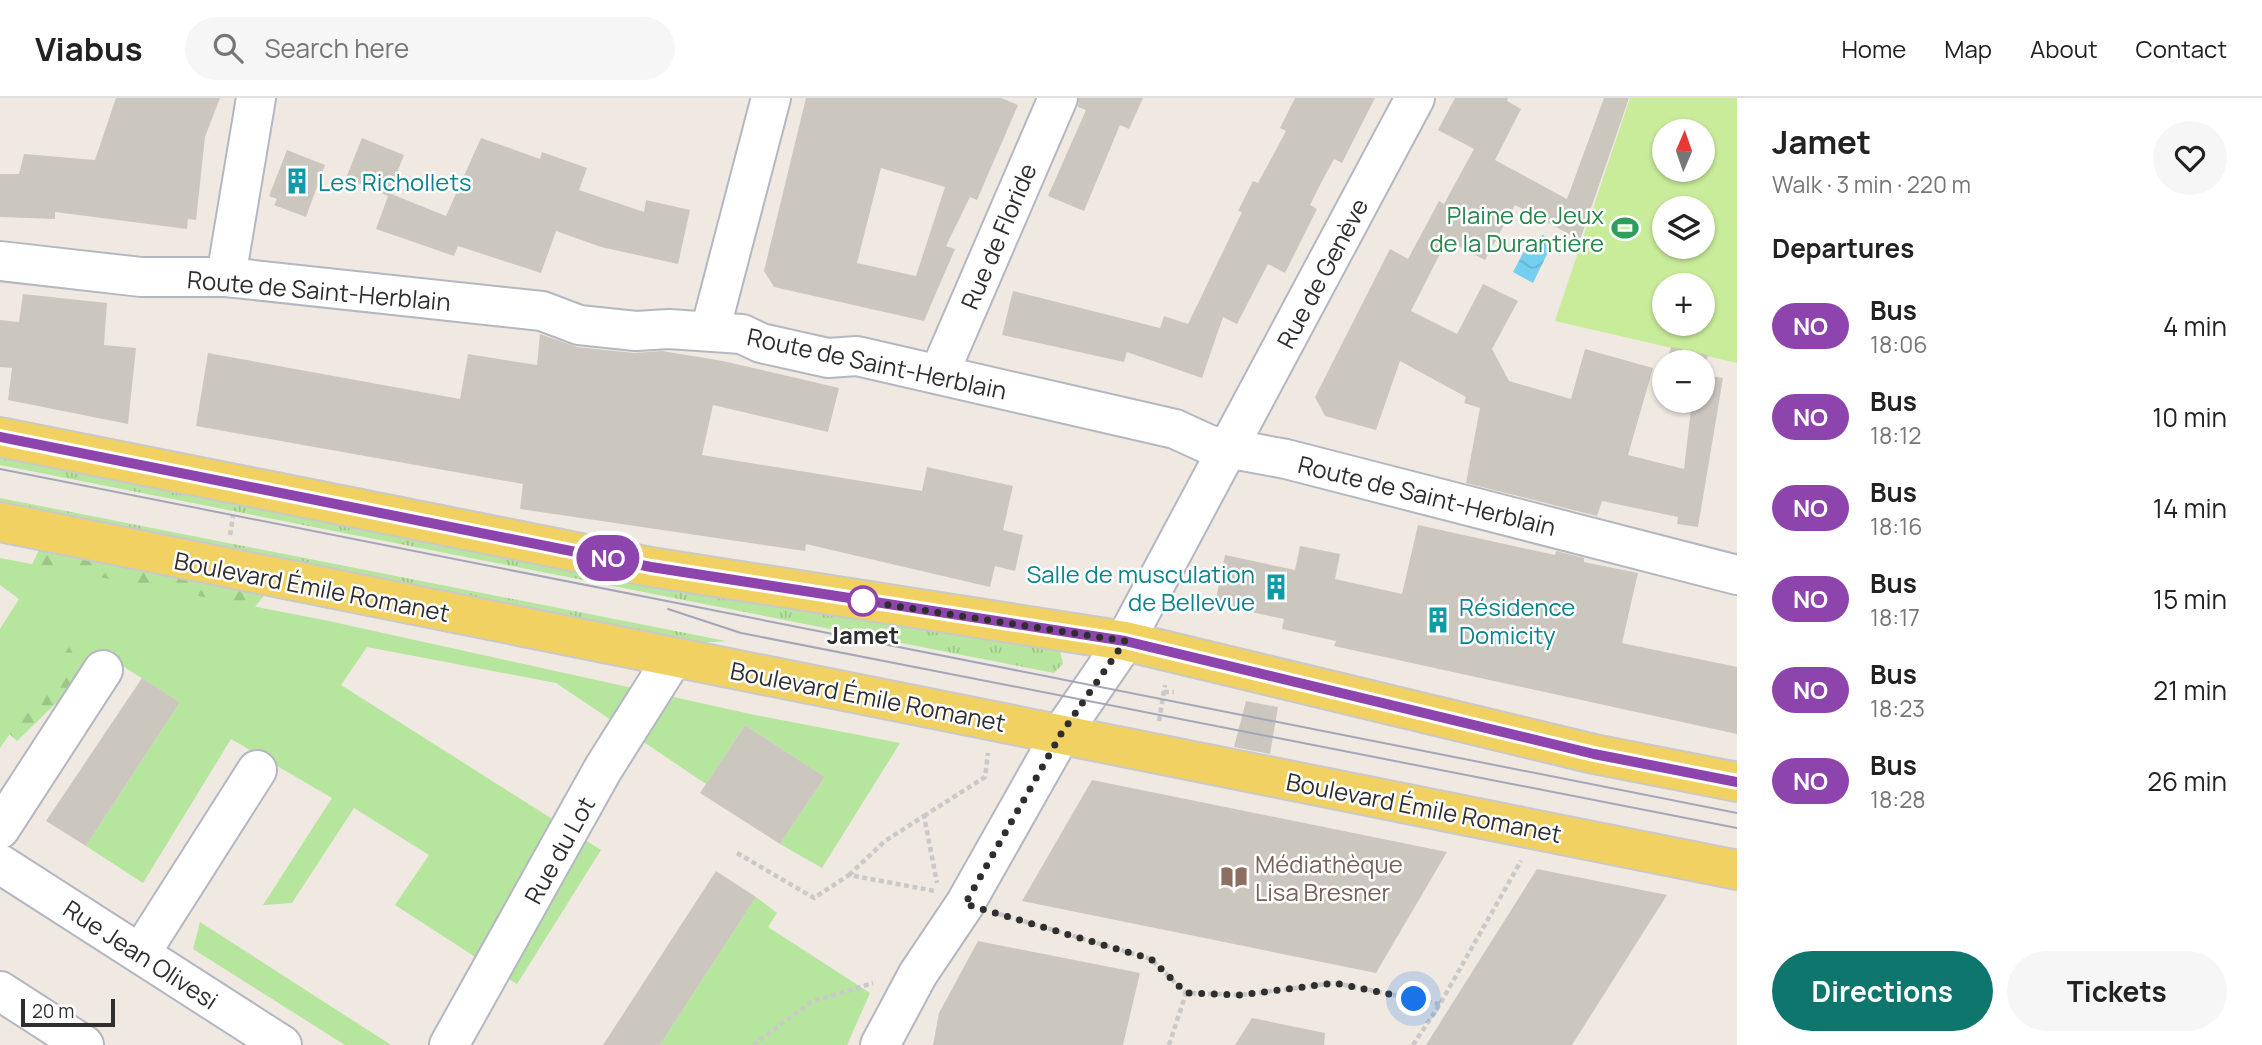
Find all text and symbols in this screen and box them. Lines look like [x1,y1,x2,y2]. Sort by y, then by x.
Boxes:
search box [185,17,675,80]
text: Viabus [35,26,143,71]
icon: search [209,29,247,67]
text: Search here [265,30,409,66]
text: Home [1841,32,1906,65]
text: Map [1944,32,1992,65]
text: About [2030,32,2098,65]
text: Contact [2136,32,2227,65]
north arrow [1652,119,1715,182]
map controls [1652,119,1715,413]
text: Jamet [1772,119,1871,164]
button: heart [2153,121,2227,195]
street label: Rue de Floride [952,158,1044,314]
place label: Les Richollets [318,165,472,198]
building icon: Les Richollets [282,166,312,196]
text: Walk · 3 min · 220 m [1772,168,1971,200]
street label: Rue de Genève [1269,192,1375,354]
button: layers [1652,196,1715,259]
place label: Plaine de Jeux de la Durantière [1429,198,1604,259]
sports icon: Plaine de Jeux de la Durantière [1610,213,1640,243]
text: Departures [1772,230,1914,266]
street label: Route de Saint-Herblain [186,262,452,318]
button: + [1652,273,1715,336]
text: Bus [1870,292,1917,328]
text: 4 min [2163,308,2227,344]
text: NO [1793,309,1828,342]
street label: Route de Saint-Herblain [744,319,1010,407]
text: 18:06 [1870,328,1928,360]
button: − [1652,350,1715,413]
text: Bus [1870,383,1917,419]
text: 10 min [2152,399,2227,435]
text: NO [1793,400,1828,433]
text: 18:12 [1870,419,1921,451]
street label: Route de Saint-Herblain [1295,447,1559,543]
text: Bus [1870,474,1917,510]
text: 14 min [2153,490,2227,526]
text: NO [1793,491,1828,524]
text: 18:16 [1870,510,1922,542]
line badge: NO [576,535,640,581]
text: NO [590,541,626,574]
street label: Boulevard Émile Romanet [172,543,452,629]
place label: Salle de musculation de Bellevue [1026,557,1255,618]
text: Bus [1870,565,1917,601]
building icon: Salle de musculation de Bellevue [1261,572,1291,602]
text: 15 min [2153,581,2227,617]
text: NO [1793,582,1828,615]
marker: Jamet [848,586,878,616]
place label: Résidence Domicity [1459,590,1575,651]
text: 18:17 [1870,601,1920,633]
building icon: Résidence Domicity [1423,605,1453,635]
place label: Jamet [827,618,899,651]
street label: Boulevard Émile Romanet [728,653,1008,739]
text: Bus [1870,656,1917,692]
text: 21 min [2153,672,2227,708]
text: NO [1793,673,1828,706]
text: 18:23 [1870,692,1925,724]
text: Bus [1870,747,1917,783]
text: 26 min [2147,763,2227,799]
street label: Boulevard Émile Romanet [1284,764,1564,850]
text: NO [1793,764,1828,797]
text: 18:28 [1870,783,1926,815]
street label: Rue du Lot [516,791,602,909]
place label: Médiathèque Lisa Bresner [1255,847,1403,908]
library icon: Médiathèque Lisa Bresner [1219,862,1249,892]
street label: Rue Jean Olivesi [57,892,225,1016]
button: Directions [1772,951,1993,1031]
button: Tickets [2007,951,2227,1031]
your location [1396,981,1431,1016]
scale bar [21,996,116,1028]
text: 20 m [32,998,74,1024]

